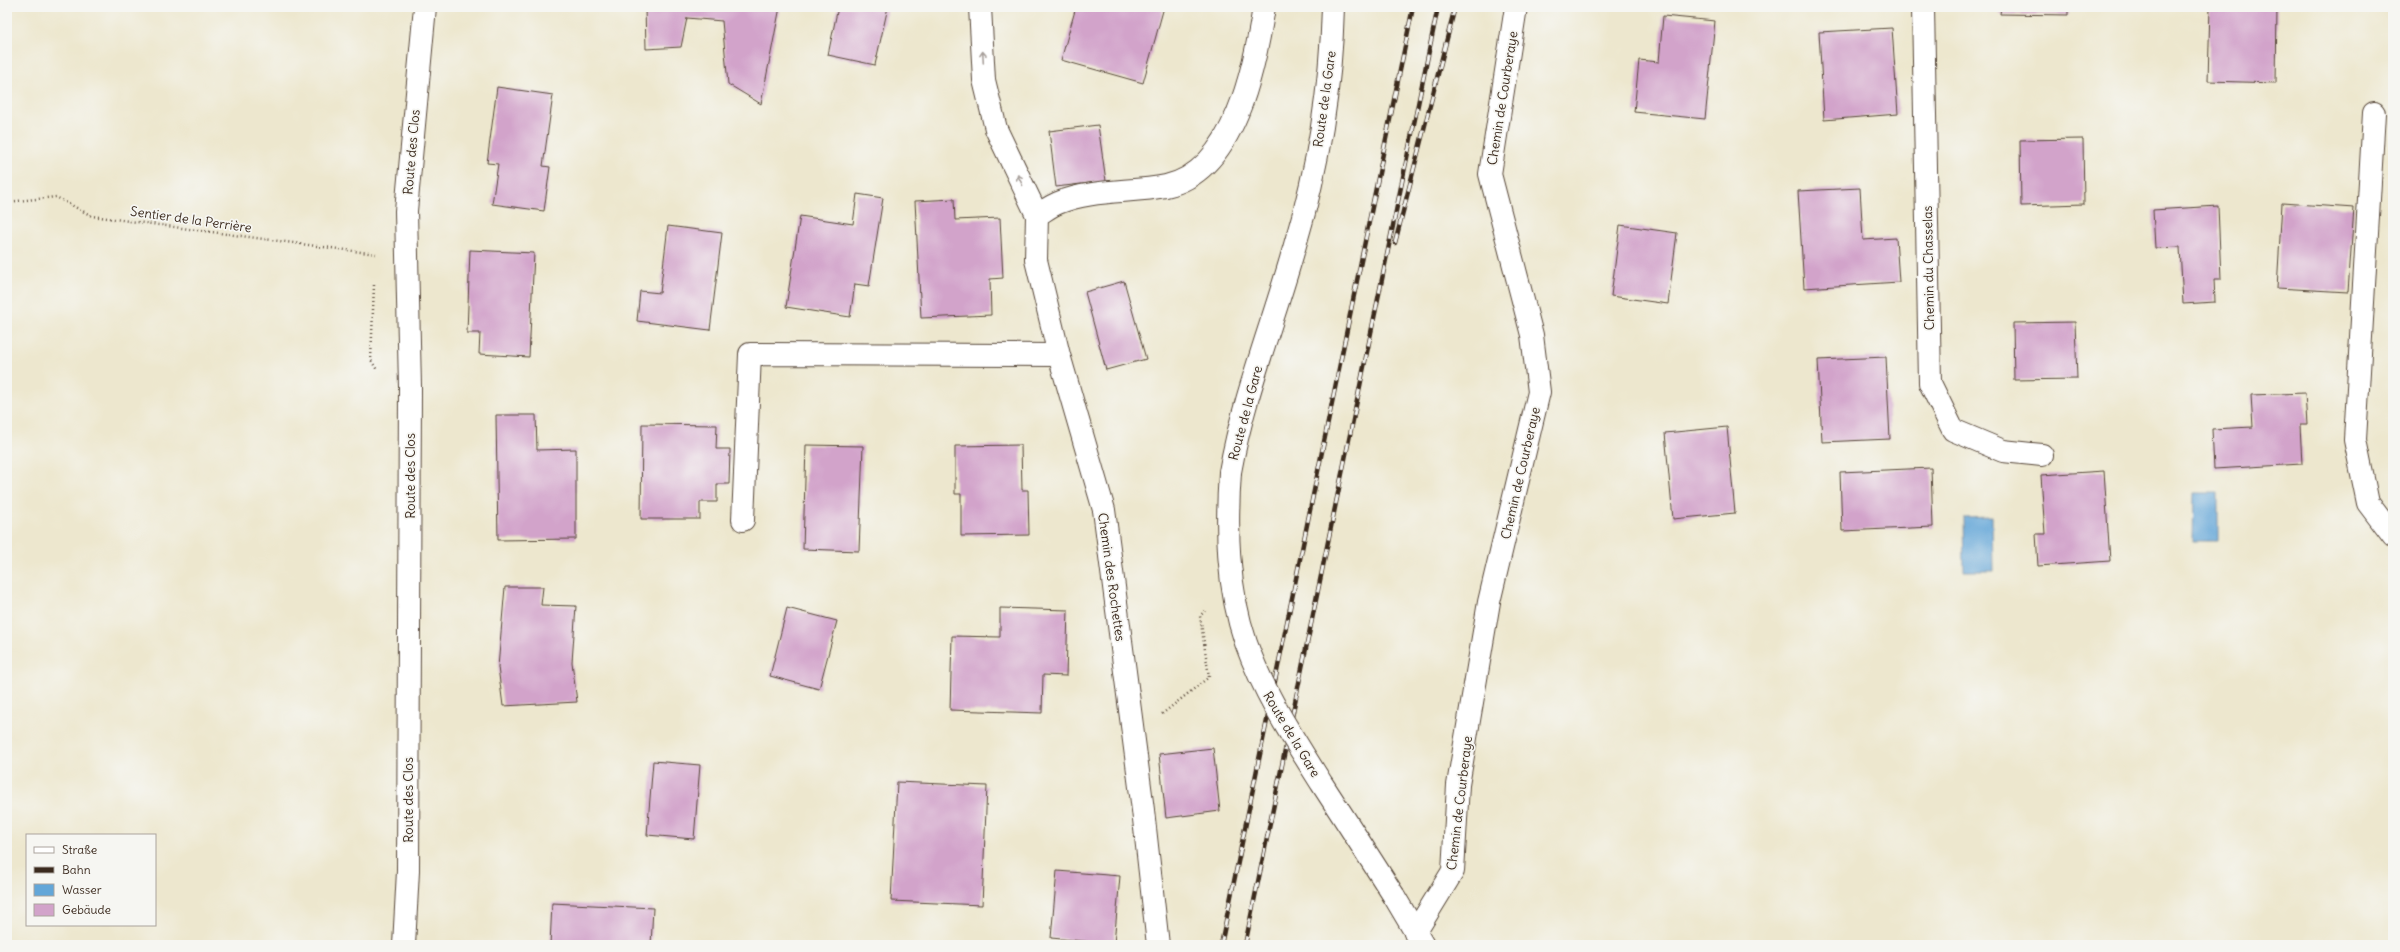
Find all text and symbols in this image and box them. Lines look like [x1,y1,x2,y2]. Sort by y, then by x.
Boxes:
street label: Chemin de Courberaye [1484,30,1521,166]
one-way arrow [979,50,987,63]
street label: Route de la Gare [1309,50,1340,148]
street label: Route des Clos [399,109,424,195]
one-way arrow [1016,174,1023,186]
street label: Sentier de la Perrière [129,203,253,236]
street label: Chemin du Chasselas [1919,205,1938,331]
street label: Route de la Gare [1225,364,1266,462]
street label: Chemin de Courberaye [1497,405,1544,541]
street label: Route des Clos [402,433,419,519]
street label: Chemin des Rochettes [1094,512,1129,643]
street label: Route de la Gare [1259,688,1324,780]
street label: Chemin de Courberaye [1443,735,1476,871]
street label: Route des Clos [400,757,417,843]
legend [26,834,156,926]
text: Straße [62,842,97,857]
text: Bahn [62,862,91,877]
text: Wasser [62,882,102,897]
text: Gebäude [62,902,111,917]

